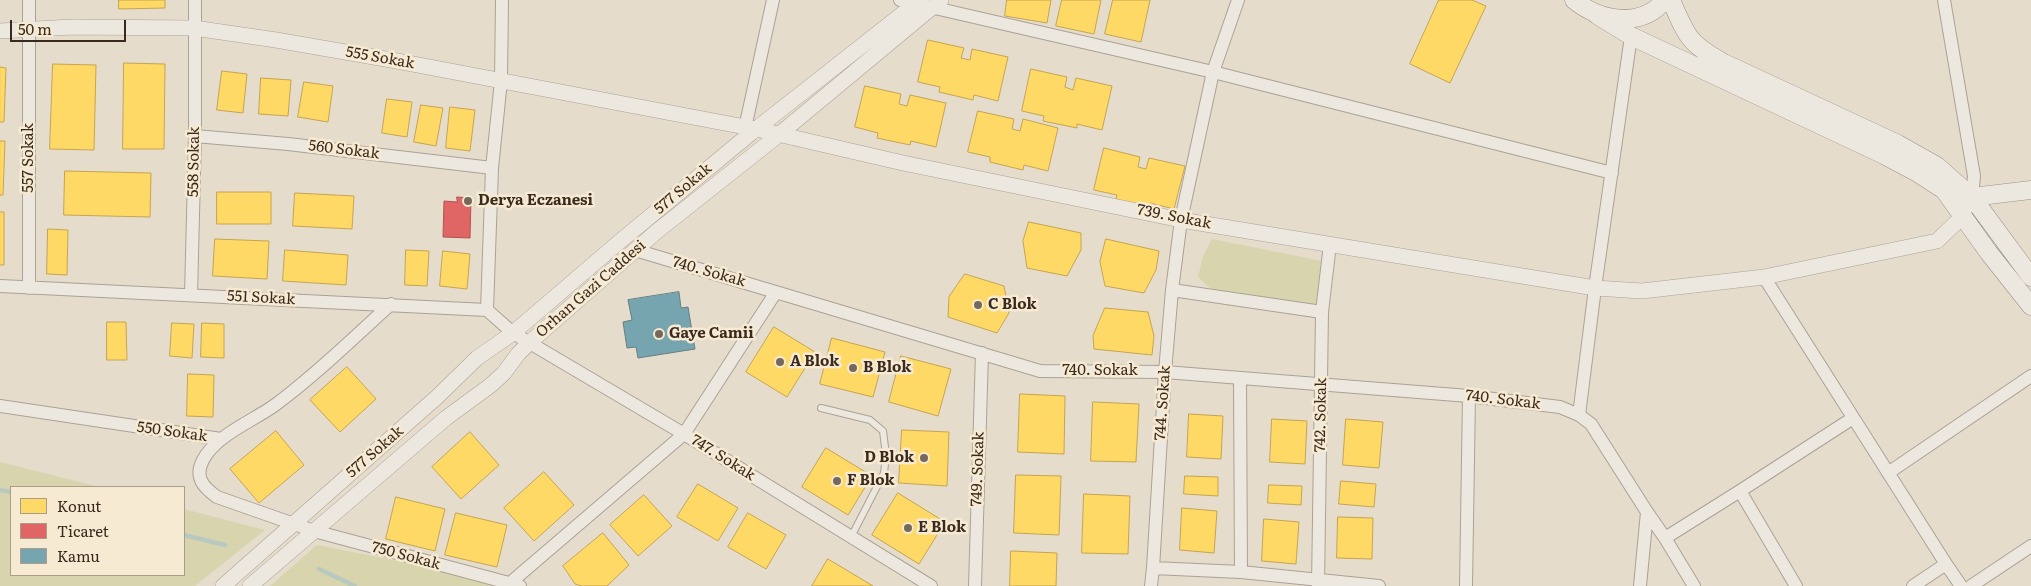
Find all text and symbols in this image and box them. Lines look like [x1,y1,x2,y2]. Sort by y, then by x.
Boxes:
scale bar [12,10,129,42]
text: 50 m [18,17,52,40]
street label: 555 Sokak [344,43,416,73]
street label: 557 Sokak [20,123,38,193]
street label: 558 Sokak [184,127,204,197]
street label: 560 Sokak [308,137,380,163]
street label: 577 Sokak [651,160,715,218]
place label: Derya Eczanesi [478,192,593,210]
marker: Derya Eczanesi [462,195,474,207]
street label: 739. Sokak [1135,201,1213,233]
street label: Orhan Gazi Caddesi [533,236,649,342]
street label: 740. Sokak [670,253,748,291]
street label: 551 Sokak [226,287,296,309]
place label: C Blok [988,296,1037,314]
marker: C Blok [972,299,984,311]
place label: Gaye Camii [669,325,754,343]
marker: Gaye Camii [653,328,665,340]
place label: A Blok [790,353,839,371]
marker: A Blok [774,356,786,368]
place label: B Blok [863,359,911,377]
marker: B Blok [847,362,859,374]
street label: 740. Sokak [1062,362,1138,380]
street label: 744. Sokak [1151,365,1175,441]
street label: 742. Sokak [1311,378,1331,452]
street label: 740. Sokak [1464,386,1542,414]
street label: 550 Sokak [136,418,208,446]
street label: 577 Sokak [343,422,407,482]
street label: 747. Sokak [688,431,758,485]
street label: 749. Sokak [968,431,988,507]
place label: D Blok [864,449,914,467]
marker: D Blok [918,452,930,464]
place label: F Blok [847,472,895,490]
marker: F Blok [831,475,843,487]
legend [10,486,185,576]
text: Konut [57,494,101,517]
text: Ticaret [57,519,109,542]
place label: E Blok [918,519,966,537]
marker: E Blok [902,522,914,534]
street label: 750 Sokak [370,538,442,574]
text: Kamu [57,544,100,567]

